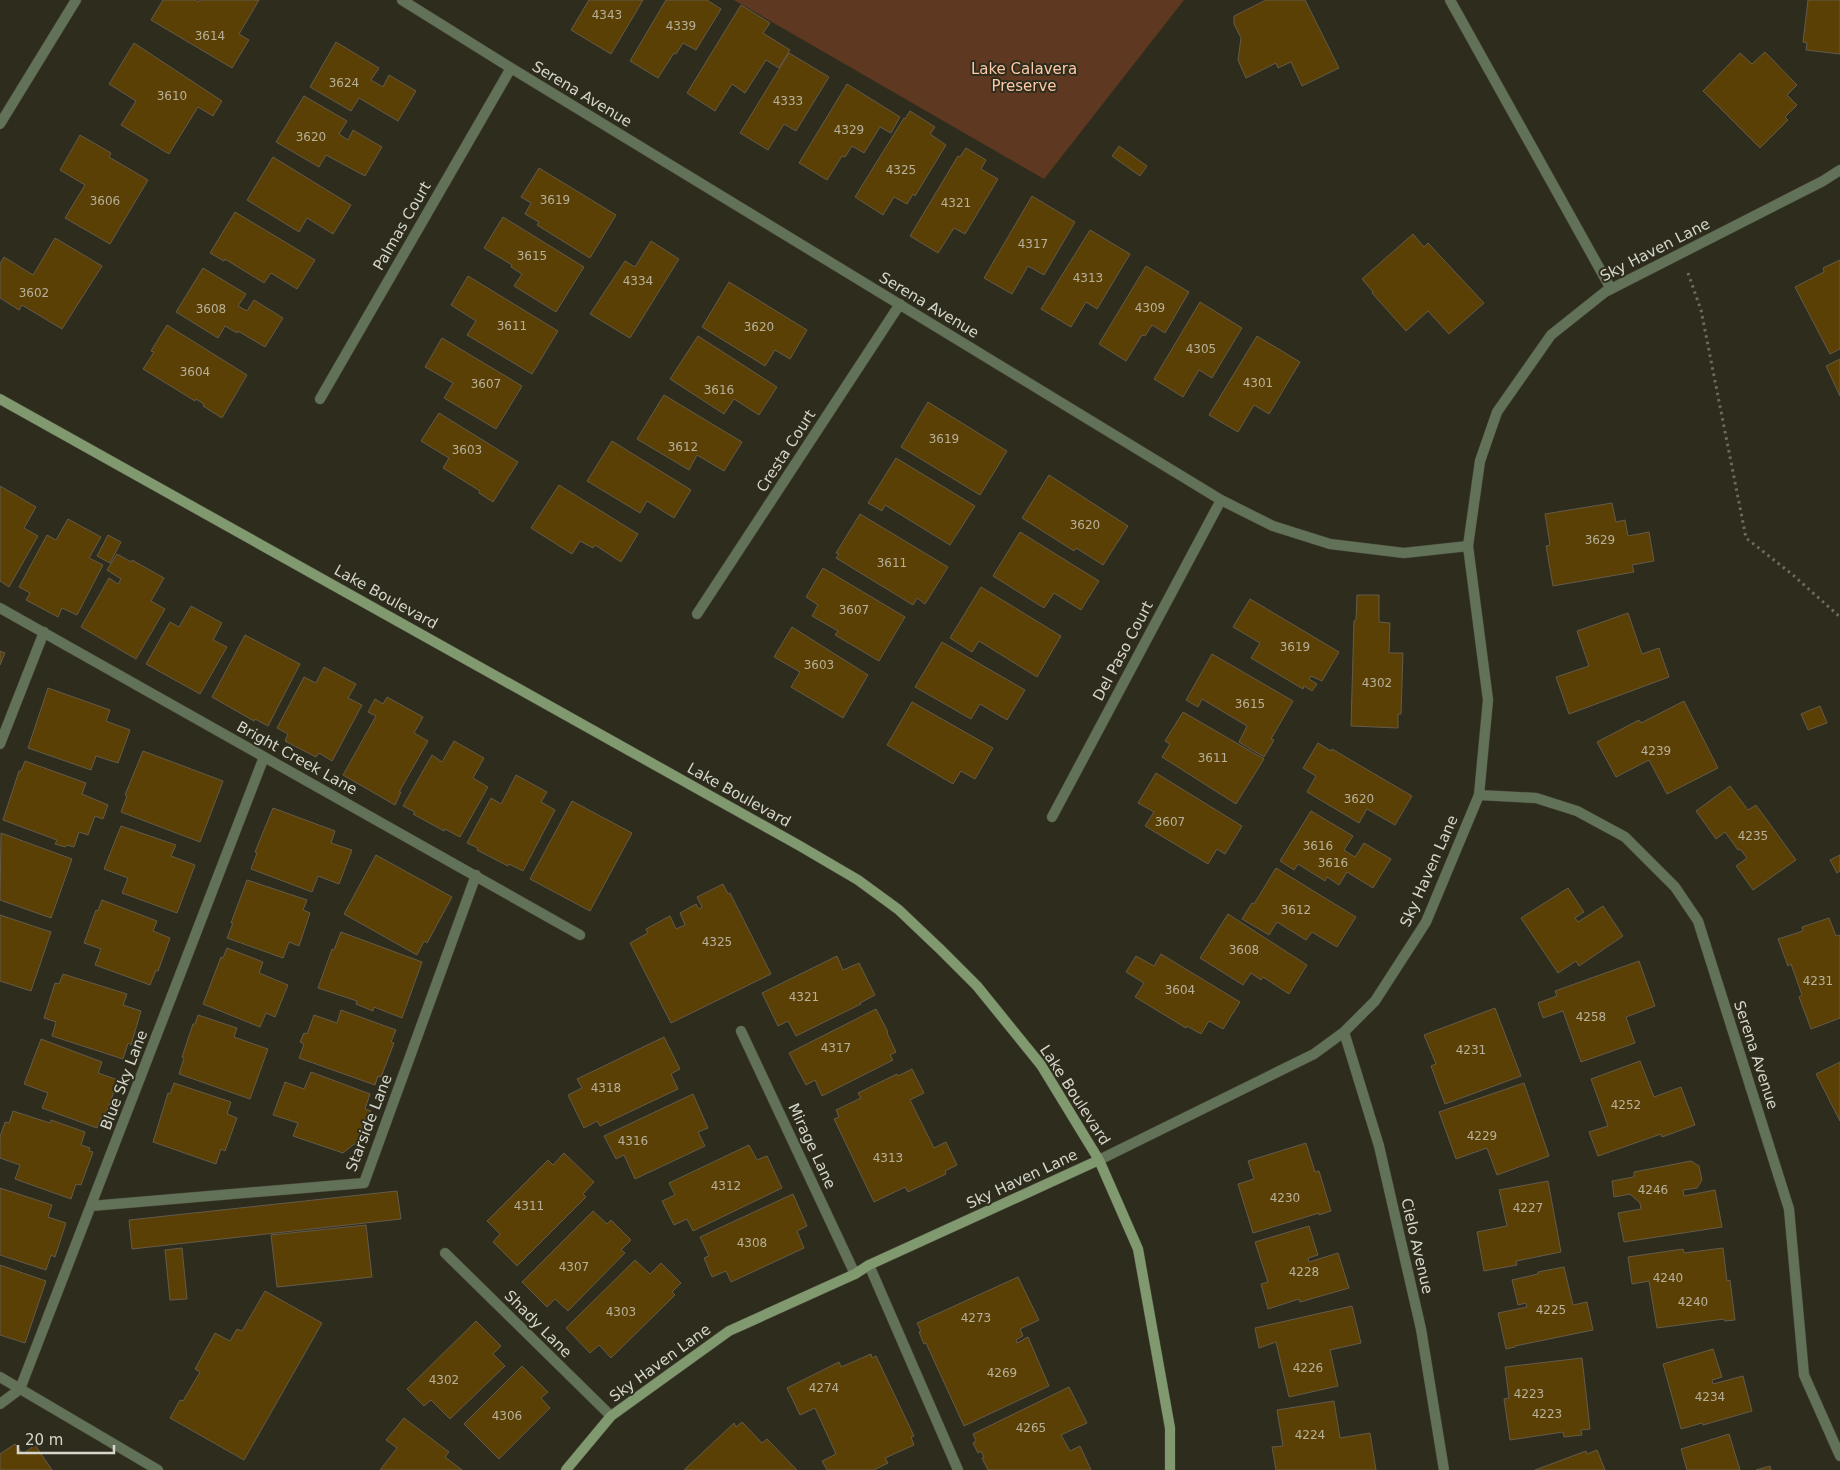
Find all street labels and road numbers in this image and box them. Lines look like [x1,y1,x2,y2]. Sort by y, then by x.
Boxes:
street label: Serena Avenue [529,57,635,131]
street label: Palmas Court [369,178,435,274]
street label: Sky Haven Lane [1597,215,1713,285]
street label: Serena Avenue [876,268,982,342]
street label: Cresta Court [753,406,819,495]
street label: Lake Boulevard [331,561,441,633]
street label: Del Paso Court [1089,598,1157,704]
street label: Bright Creek Lane [234,717,360,799]
street label: Lake Boulevard [684,759,794,831]
street label: Sky Haven Lane [1396,812,1462,930]
street label: Serena Avenue [1730,998,1782,1112]
street label: Blue Sky Lane [97,1027,151,1133]
street label: Lake Boulevard [1036,1042,1114,1148]
street label: Starside Lane [342,1072,396,1174]
street label: Mirage Lane [784,1100,840,1192]
street label: Sky Haven Lane [964,1145,1080,1213]
street label: Cielo Avenue [1397,1196,1437,1296]
street label: Shady Lane [501,1287,575,1361]
street label: Sky Haven Lane [606,1320,714,1406]

